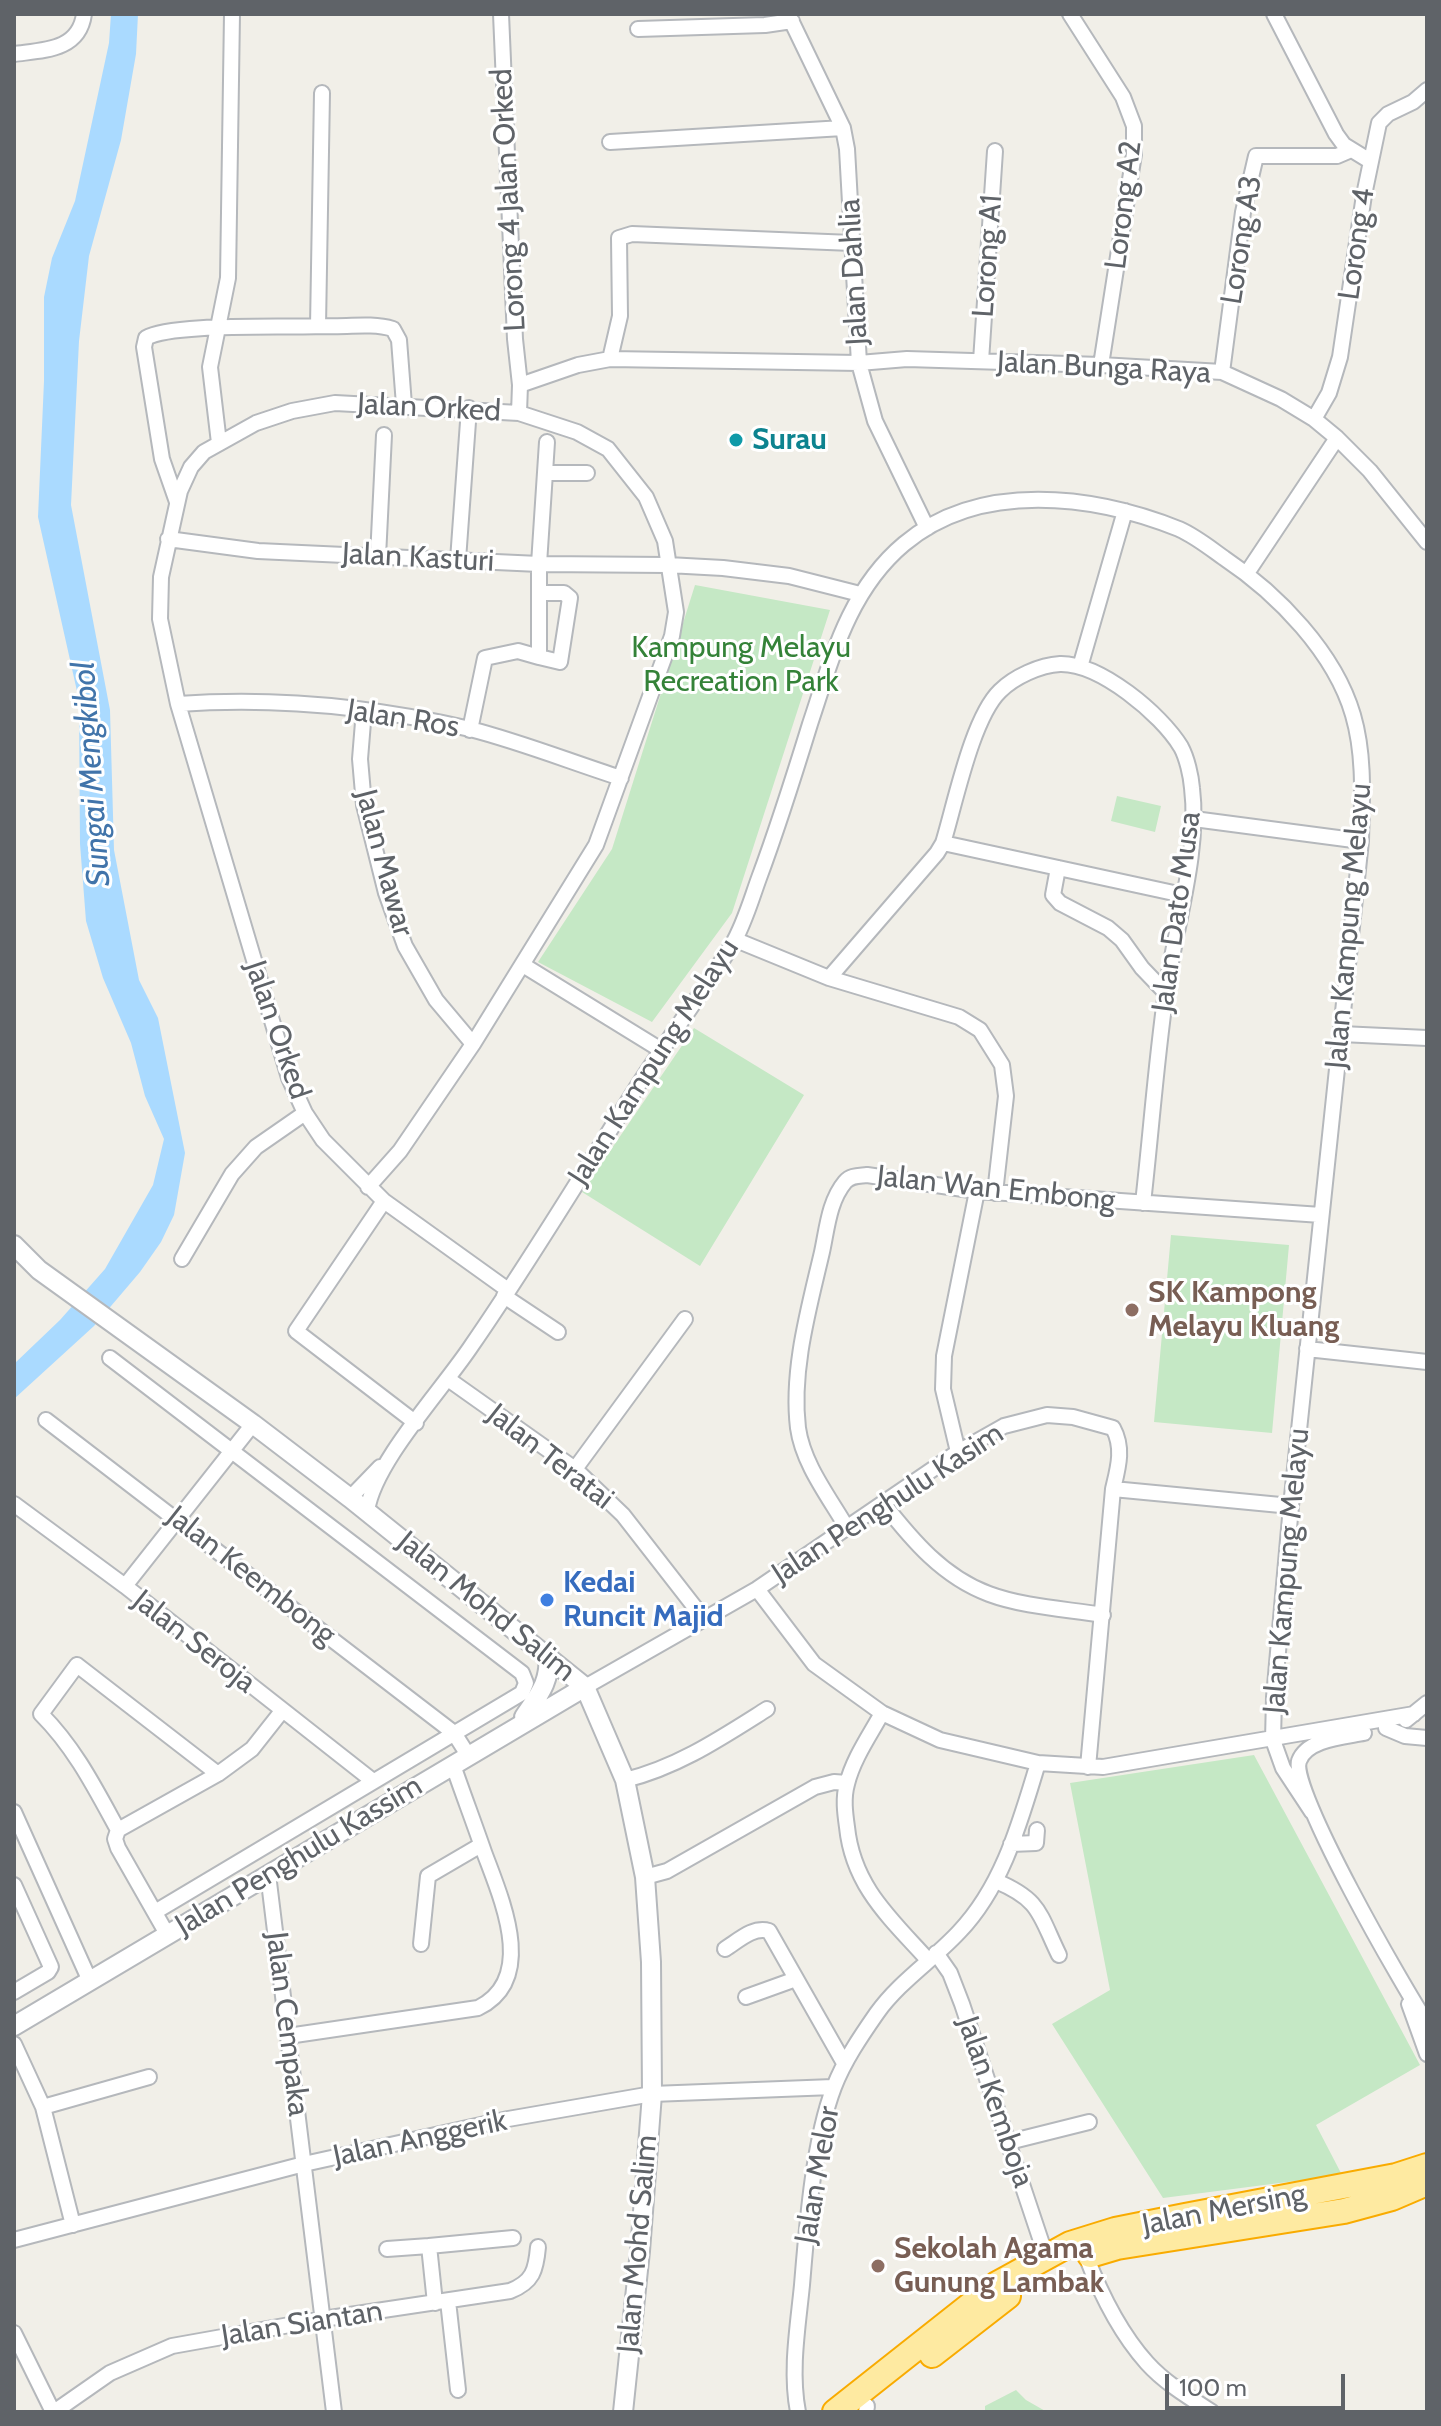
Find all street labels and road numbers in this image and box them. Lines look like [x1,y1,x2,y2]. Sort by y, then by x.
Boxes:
street label: Lorong 4 Jalan Orked [484,68,534,332]
street label: Lorong A2 [1098,139,1150,271]
street label: Lorong A3 [1214,173,1270,307]
street label: Lorong 4 [1331,186,1383,302]
street label: Lorong A1 [966,193,1010,319]
street label: Jalan Dahlia [832,198,876,346]
street label: Jalan Bunga Raya [996,344,1212,392]
street label: Jalan Orked [356,386,502,430]
street label: Jalan Kasturi [341,536,495,580]
street label: Jalan Ros [344,692,462,746]
street label: Jalan Kampung Melayu [1319,782,1379,1070]
street label: Jalan Mawar [347,786,421,940]
street label: Jalan Dato Musa [1145,809,1209,1015]
street label: Jalan Kampung Melayu [561,932,747,1192]
street label: Jalan Orked [237,956,317,1104]
street label: Jalan Wan Embong [875,1159,1117,1219]
street label: Jalan Teratai [480,1397,620,1517]
street label: Jalan Penghulu Kasim [766,1416,1010,1592]
street label: Jalan Kampung Melayu [1257,1427,1317,1715]
street label: Jalan Keembong [159,1499,343,1653]
street label: Jalan Mohd Salim [390,1524,582,1690]
street label: Jalan Seroja [125,1583,263,1701]
street label: Jalan Penghulu Kassim [169,1768,429,1944]
street label: Jalan Cempaka [258,1930,316,2118]
street label: Jalan Kemboja [949,2012,1041,2192]
street label: Jalan Anggerik [330,2103,510,2175]
street label: Jalan Melor [788,2103,848,2247]
street label: Jalan Mohd Salim [611,2134,665,2354]
street label: Jalan Mersing [1139,2176,1309,2244]
street label: Jalan Siantan [219,2293,385,2355]

